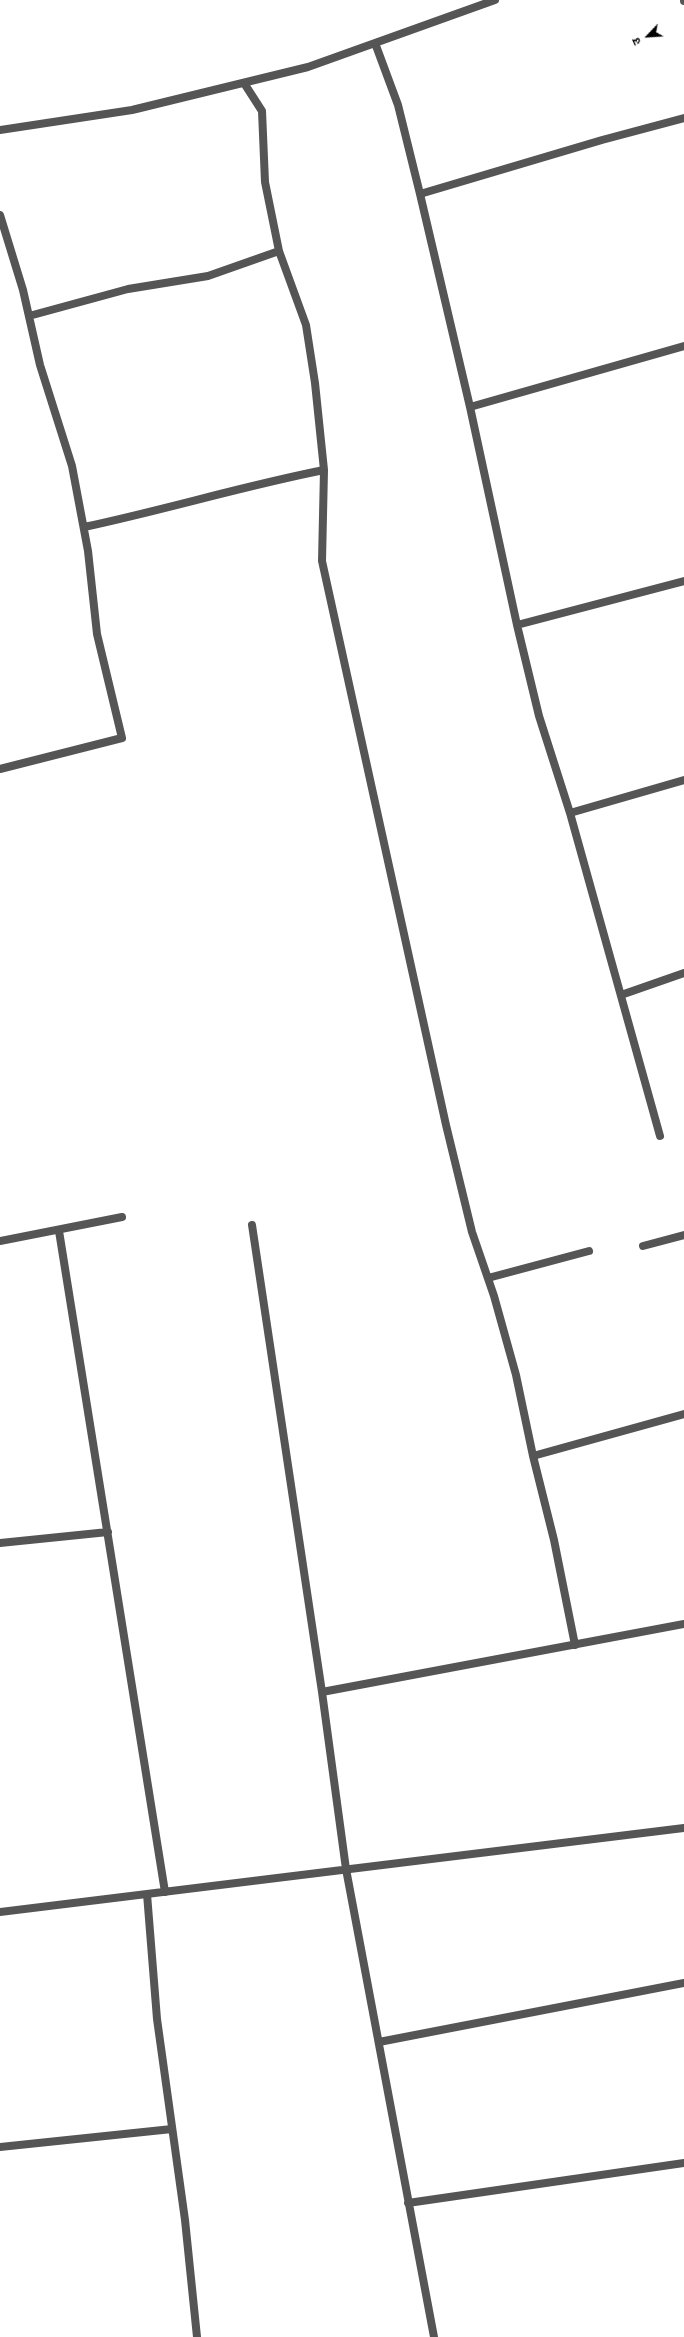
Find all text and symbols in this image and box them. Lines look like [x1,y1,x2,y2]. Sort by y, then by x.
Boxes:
north arrow [628,16,668,56]
text: उ [629,36,644,47]

